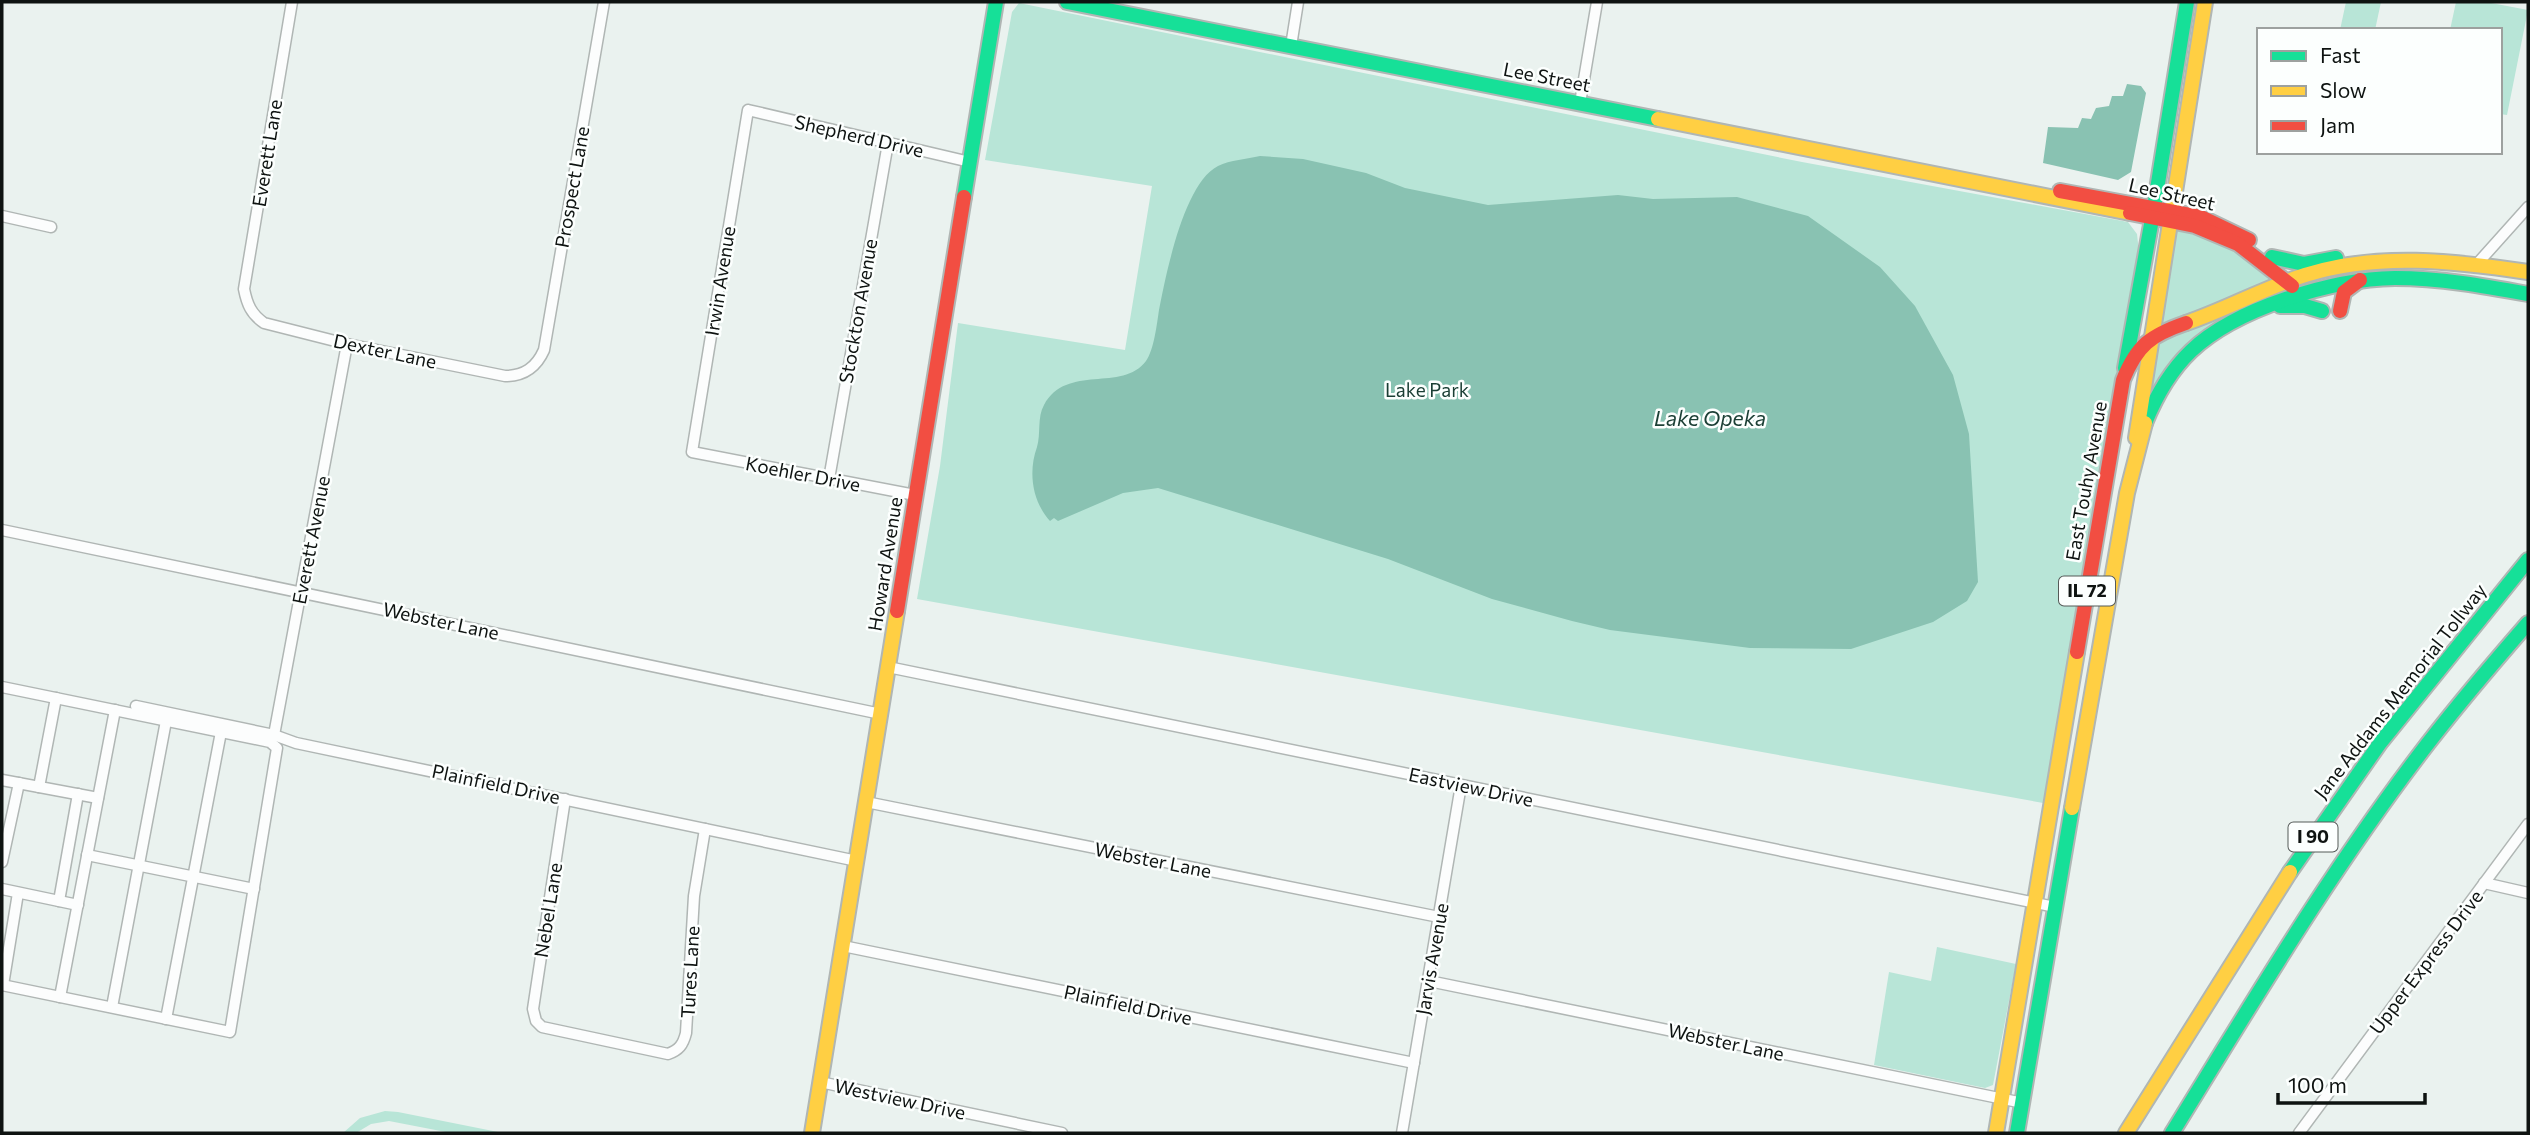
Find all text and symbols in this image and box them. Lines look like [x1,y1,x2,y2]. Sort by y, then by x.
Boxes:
legend [2257,28,2502,154]
text: Fast [2320,42,2361,67]
street label: Lee Street [1502,57,1593,96]
text: Slow [2320,77,2367,102]
street label: Everett Lane [247,98,286,208]
street label: Shepherd Drive [792,109,926,162]
text: Jam [2320,112,2355,137]
street label: Prospect Lane [550,124,593,249]
street label: Lee Street [2127,172,2218,215]
street label: Irwin Avenue [699,224,740,337]
street label: Stockton Avenue [833,237,882,385]
street label: Dexter Lane [331,328,439,373]
park label: Lake Park [1385,378,1469,401]
street label: East Touhy Avenue [2060,399,2111,562]
water label: Lake Opeka [1654,405,1766,430]
street label: Koehler Drive [744,451,862,496]
street label: Everett Avenue [287,474,334,606]
street label: Howard Avenue [863,495,906,633]
road number: IL 72 [2059,576,2115,606]
street label: Jane Addams Memorial Tollway [2308,578,2491,803]
street label: Webster Lane [381,597,501,644]
street label: Plainfield Drive [430,759,562,808]
street label: Eastview Drive [1407,762,1535,811]
road number: I 90 [2288,822,2338,852]
street label: Webster Lane [1093,837,1213,882]
street label: Nebel Lane [529,861,566,959]
street label: Upper Express Drive [2364,885,2487,1038]
street label: Jarvis Avenue [1410,901,1453,1017]
street label: Tures Lane [676,925,703,1019]
street label: Plainfield Drive [1062,980,1194,1029]
street label: Webster Lane [1666,1018,1786,1065]
scale bar [2278,1062,2425,1106]
text: 100 m [2288,1072,2347,1097]
street label: Westview Drive [832,1073,968,1124]

